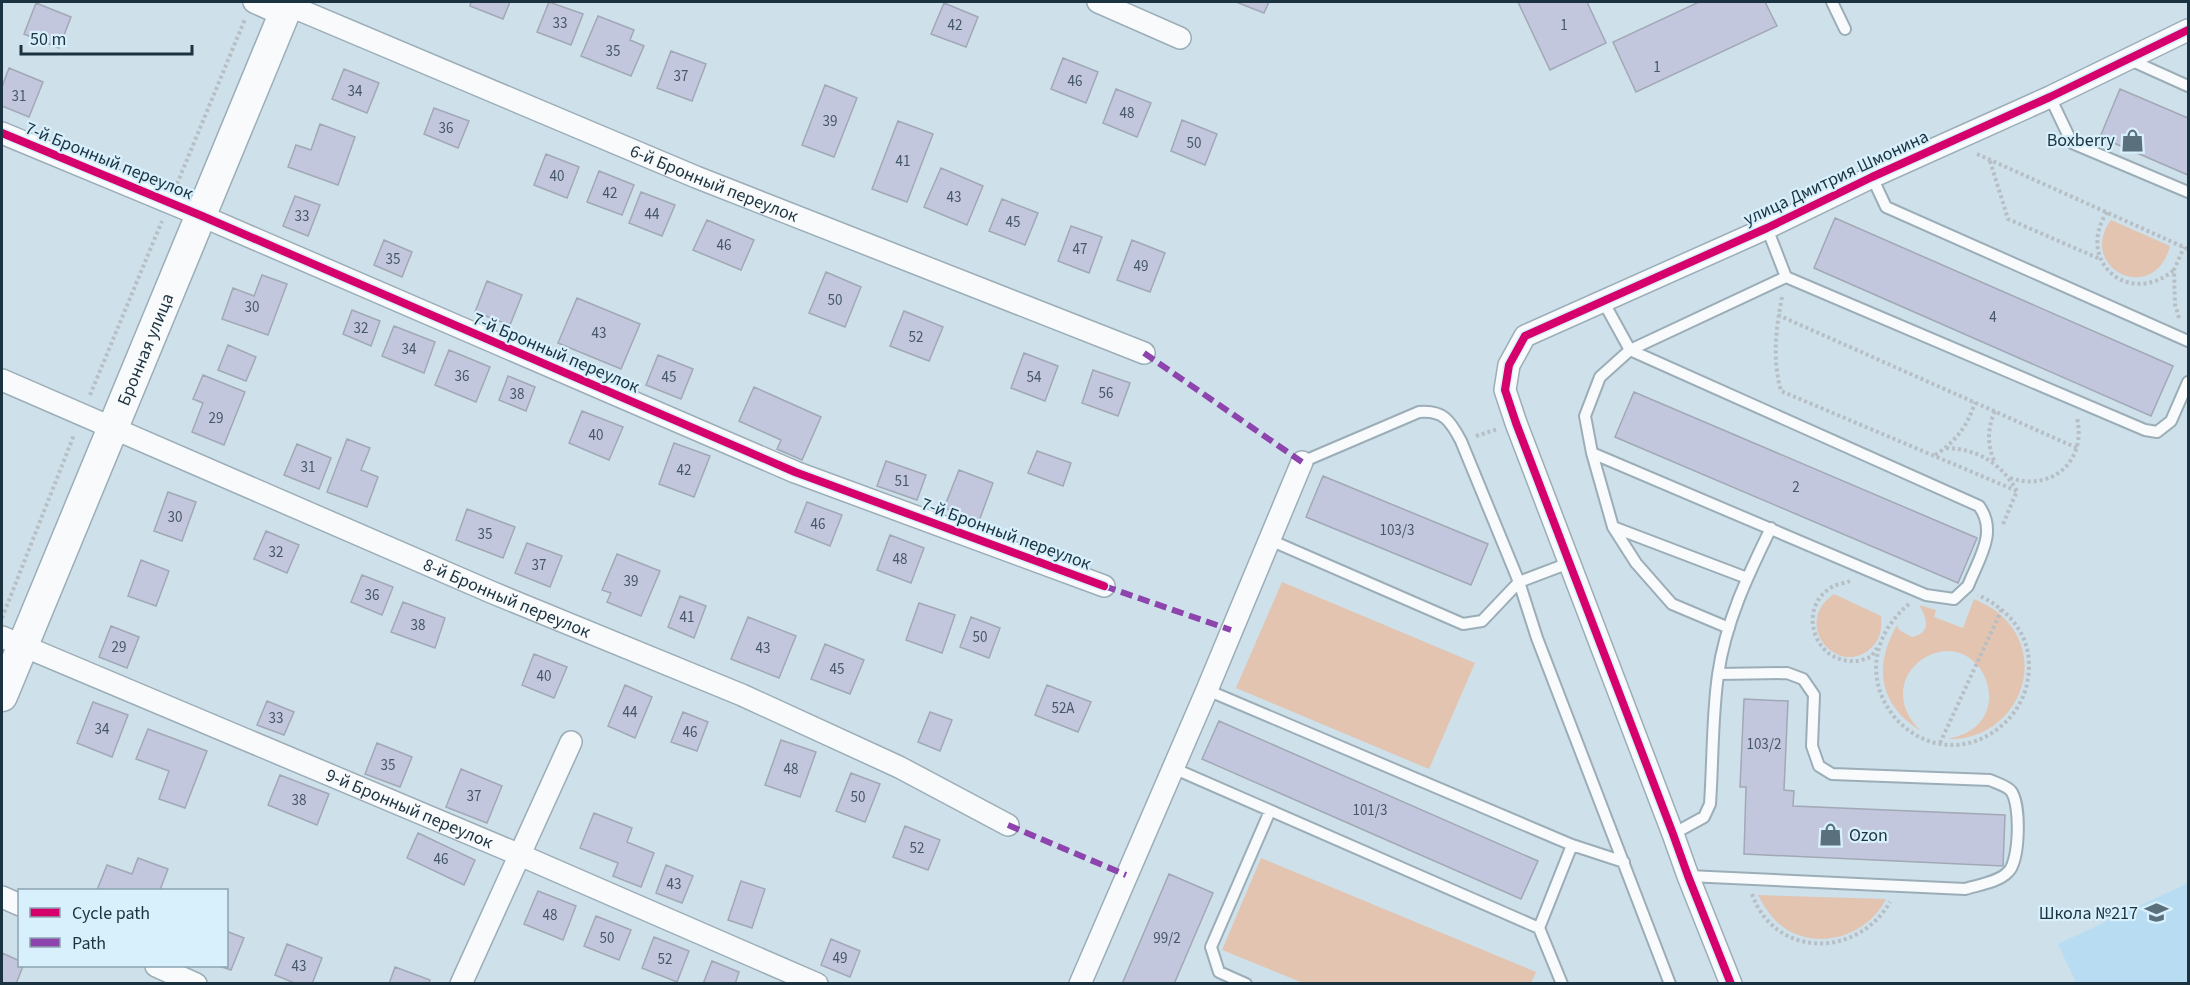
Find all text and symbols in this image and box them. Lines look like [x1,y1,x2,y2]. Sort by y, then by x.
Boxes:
house number: 33 [553,13,567,34]
house number: 42 [948,15,962,36]
house number: 1 [1560,15,1568,36]
scale bar [21,18,192,56]
text: 50 m [30,27,66,52]
house number: 35 [606,41,620,62]
house number: 1 [1653,57,1661,78]
house number: 37 [674,66,688,87]
house number: 46 [1068,71,1082,92]
house number: 34 [348,81,363,102]
house number: 31 [12,86,26,107]
house number: 48 [1120,103,1134,124]
house number: 39 [823,111,837,132]
street label: 7-й Бронный переулок [21,116,197,206]
house number: 36 [439,118,453,139]
street label: улица Дмитрия Шмонина [1739,124,1933,232]
shop icon: Boxberry [2120,127,2146,153]
place label: Boxberry [2047,128,2116,153]
house number: 50 [1187,133,1201,154]
street label: 6-й Бронный переулок [626,138,802,228]
house number: 41 [896,151,910,172]
house number: 40 [550,166,564,187]
house number: 42 [603,183,617,204]
house number: 43 [947,187,961,208]
house number: 44 [645,204,660,225]
house number: 33 [295,206,309,227]
house number: 45 [1006,212,1020,233]
house number: 46 [717,235,731,256]
house number: 47 [1073,239,1087,260]
house number: 35 [386,249,400,270]
house number: 49 [1134,256,1148,277]
street label: Бронная улица [111,289,180,410]
house number: 50 [828,290,842,311]
house number: 30 [245,297,259,318]
street label: 7-й Бронный переулок [469,307,643,400]
house number: 4 [1989,307,1997,328]
house number: 32 [354,318,368,339]
house number: 43 [592,323,606,344]
house number: 52 [909,327,923,348]
house number: 34 [402,339,417,360]
house number: 36 [455,366,469,387]
house number: 45 [662,367,676,388]
house number: 54 [1027,367,1042,388]
house number: 56 [1099,383,1113,404]
house number: 38 [510,384,524,405]
house number: 29 [209,408,223,429]
house number: 40 [589,425,603,446]
house number: 31 [301,457,315,478]
house number: 42 [677,460,691,481]
house number: 51 [895,471,909,492]
house number: 2 [1792,477,1800,498]
street label: 7-й Бронный переулок [918,492,1094,576]
house number: 30 [168,507,182,528]
house number: 46 [811,514,825,535]
house number: 103/3 [1379,520,1415,541]
house number: 35 [478,524,492,545]
house number: 32 [269,542,283,563]
house number: 48 [893,549,907,570]
street label: 8-й Бронный переулок [419,552,594,644]
house number: 37 [532,555,546,576]
house number: 39 [624,571,638,592]
house number: 36 [365,585,379,606]
house number: 41 [680,607,694,628]
house number: 38 [411,615,425,636]
house number: 50 [973,627,987,648]
house number: 29 [112,637,126,658]
house number: 43 [756,638,770,659]
house number: 45 [830,659,844,680]
house number: 40 [537,666,551,687]
house number: 52А [1051,698,1075,719]
house number: 44 [623,702,638,723]
house number: 33 [269,708,283,729]
house number: 34 [95,719,110,740]
house number: 46 [683,722,697,743]
house number: 103/2 [1746,734,1782,755]
house number: 35 [381,755,395,776]
house number: 48 [784,759,798,780]
street label: 9-й Бронный переулок [322,762,497,855]
house number: 37 [467,786,481,807]
house number: 50 [851,787,865,808]
house number: 38 [292,790,306,811]
house number: 101/3 [1352,800,1388,821]
shop icon: Ozon [1818,822,1844,848]
place label: Ozon [1849,823,1888,848]
house number: 52 [910,838,924,859]
house number: 46 [434,849,448,870]
house number: 43 [667,874,681,895]
legend [18,889,228,967]
school or university icon: Школа №217 [2143,900,2169,926]
text: Cycle path [72,901,150,926]
place label: Школа №217 [2039,901,2138,926]
house number: 48 [543,905,557,926]
house number: 50 [600,928,614,949]
house number: 99/2 [1153,928,1181,949]
text: Path [72,931,106,956]
house number: 49 [833,948,847,969]
house number: 52 [658,949,672,970]
house number: 43 [292,956,306,977]

